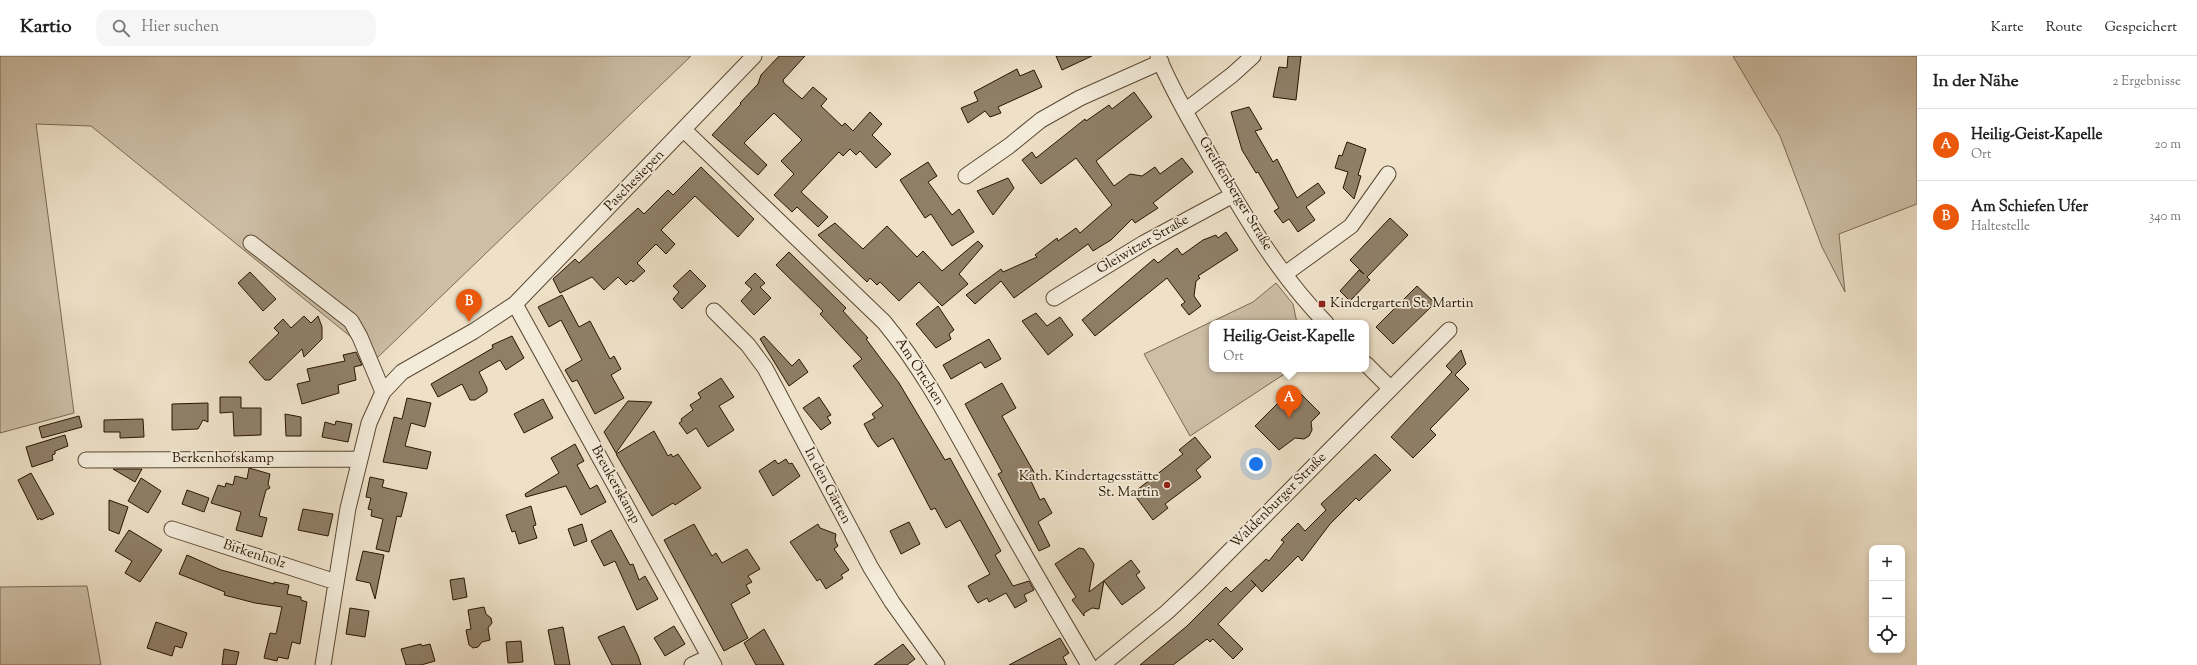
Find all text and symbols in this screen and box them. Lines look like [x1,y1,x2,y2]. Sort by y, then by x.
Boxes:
search box [96,10,376,46]
text: Kartio [20,14,72,41]
icon: search [110,17,132,39]
text: Hier suchen [142,17,219,38]
text: Karte [1991,18,2024,38]
text: Route [2046,18,2082,38]
text: Gespeichert [2104,18,2177,38]
text: In der Nähe [1933,70,2019,94]
text: 2 Ergebnisse [2112,73,2181,91]
text: Heilig-Geist-Kapelle [1971,125,2103,146]
street label: Greiffenberger Straße [1193,133,1277,255]
text: A [1941,136,1951,154]
text: 20 m [2155,136,2181,154]
street label: Paschesiepen [600,146,670,216]
text: Ort [1971,146,1991,164]
text: Am Schiefen Ufer [1971,197,2088,218]
text: B [1942,208,1950,226]
text: 340 m [2149,208,2181,226]
street label: Gleiwitzer Straße [1093,210,1193,280]
text: Haltestelle [1971,218,2030,236]
pin: B [456,289,482,322]
place label: Kindergarten St. Martin [1330,294,1474,314]
marker: Kindergarten St. Martin [1317,299,1327,309]
popup [1209,320,1369,372]
text: Heilig-Geist-Kapelle [1223,327,1355,348]
street label: Am Örtchen [890,334,949,410]
text: Ort [1223,348,1244,366]
pin: A [1276,385,1302,418]
street label: Breukerskamp [585,442,645,528]
street label: In den Gärten [798,444,856,528]
street label: Waldenburger Straße [1226,448,1332,554]
street label: Berkenhofskamp [172,449,274,469]
your location [1246,454,1266,474]
place label: Kath. Kindertagesstätte St. Martin [1019,467,1159,503]
marker: Kath. Kindertagesstätte St. Martin [1162,480,1172,490]
street label: Birkenholz [220,535,288,575]
map controls [1869,545,1905,653]
button: + [1869,545,1905,581]
button: − [1869,581,1905,617]
button: locate [1869,617,1905,653]

